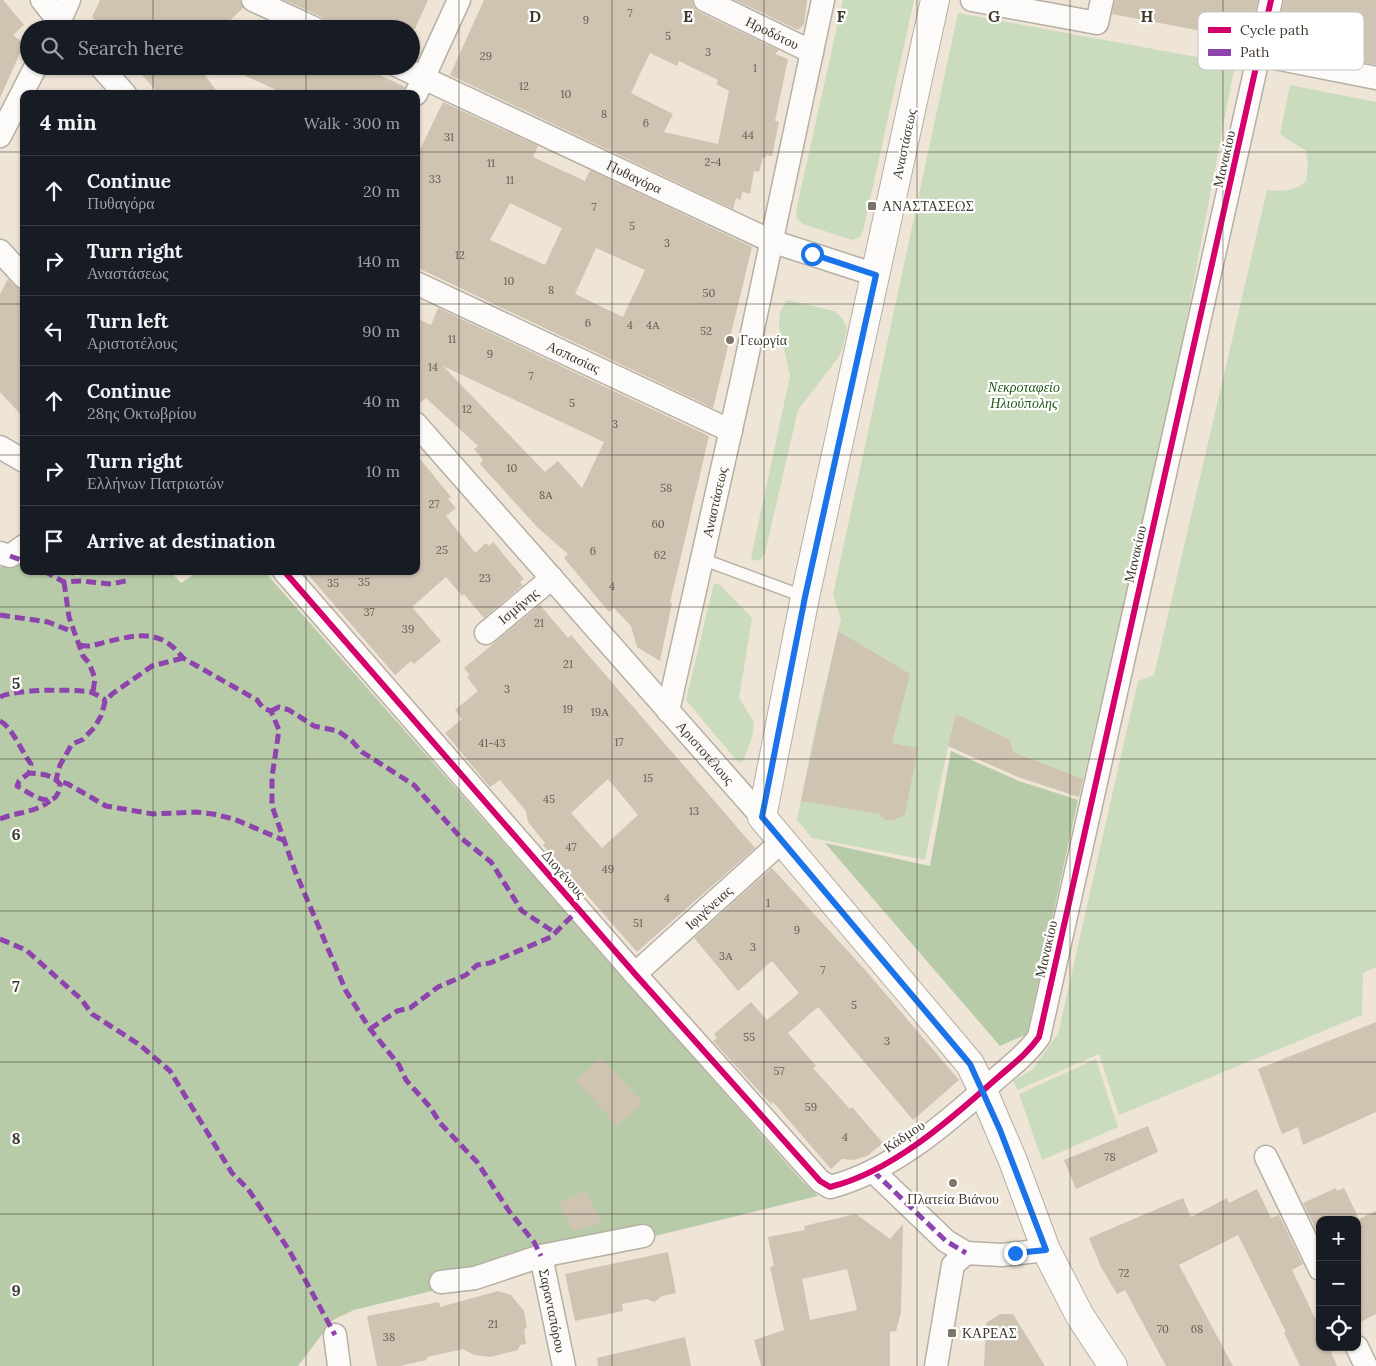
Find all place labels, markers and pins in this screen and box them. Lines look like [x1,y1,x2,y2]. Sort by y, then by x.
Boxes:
place label: ΑΝΑΣΤΑΣΕΩΣ [882,197,974,215]
marker: ΑΝΑΣΤΑΣΕΩΣ [866,200,878,212]
place label: Γεωργία [740,331,788,349]
marker: Γεωργία [724,334,736,346]
marker: Πλατεία Βιάνου [947,1177,959,1189]
place label: Πλατεία Βιάνου [907,1190,999,1208]
place label: ΚΑΡΕΑΣ [962,1324,1017,1342]
marker: ΚΑΡΕΑΣ [946,1327,958,1339]

